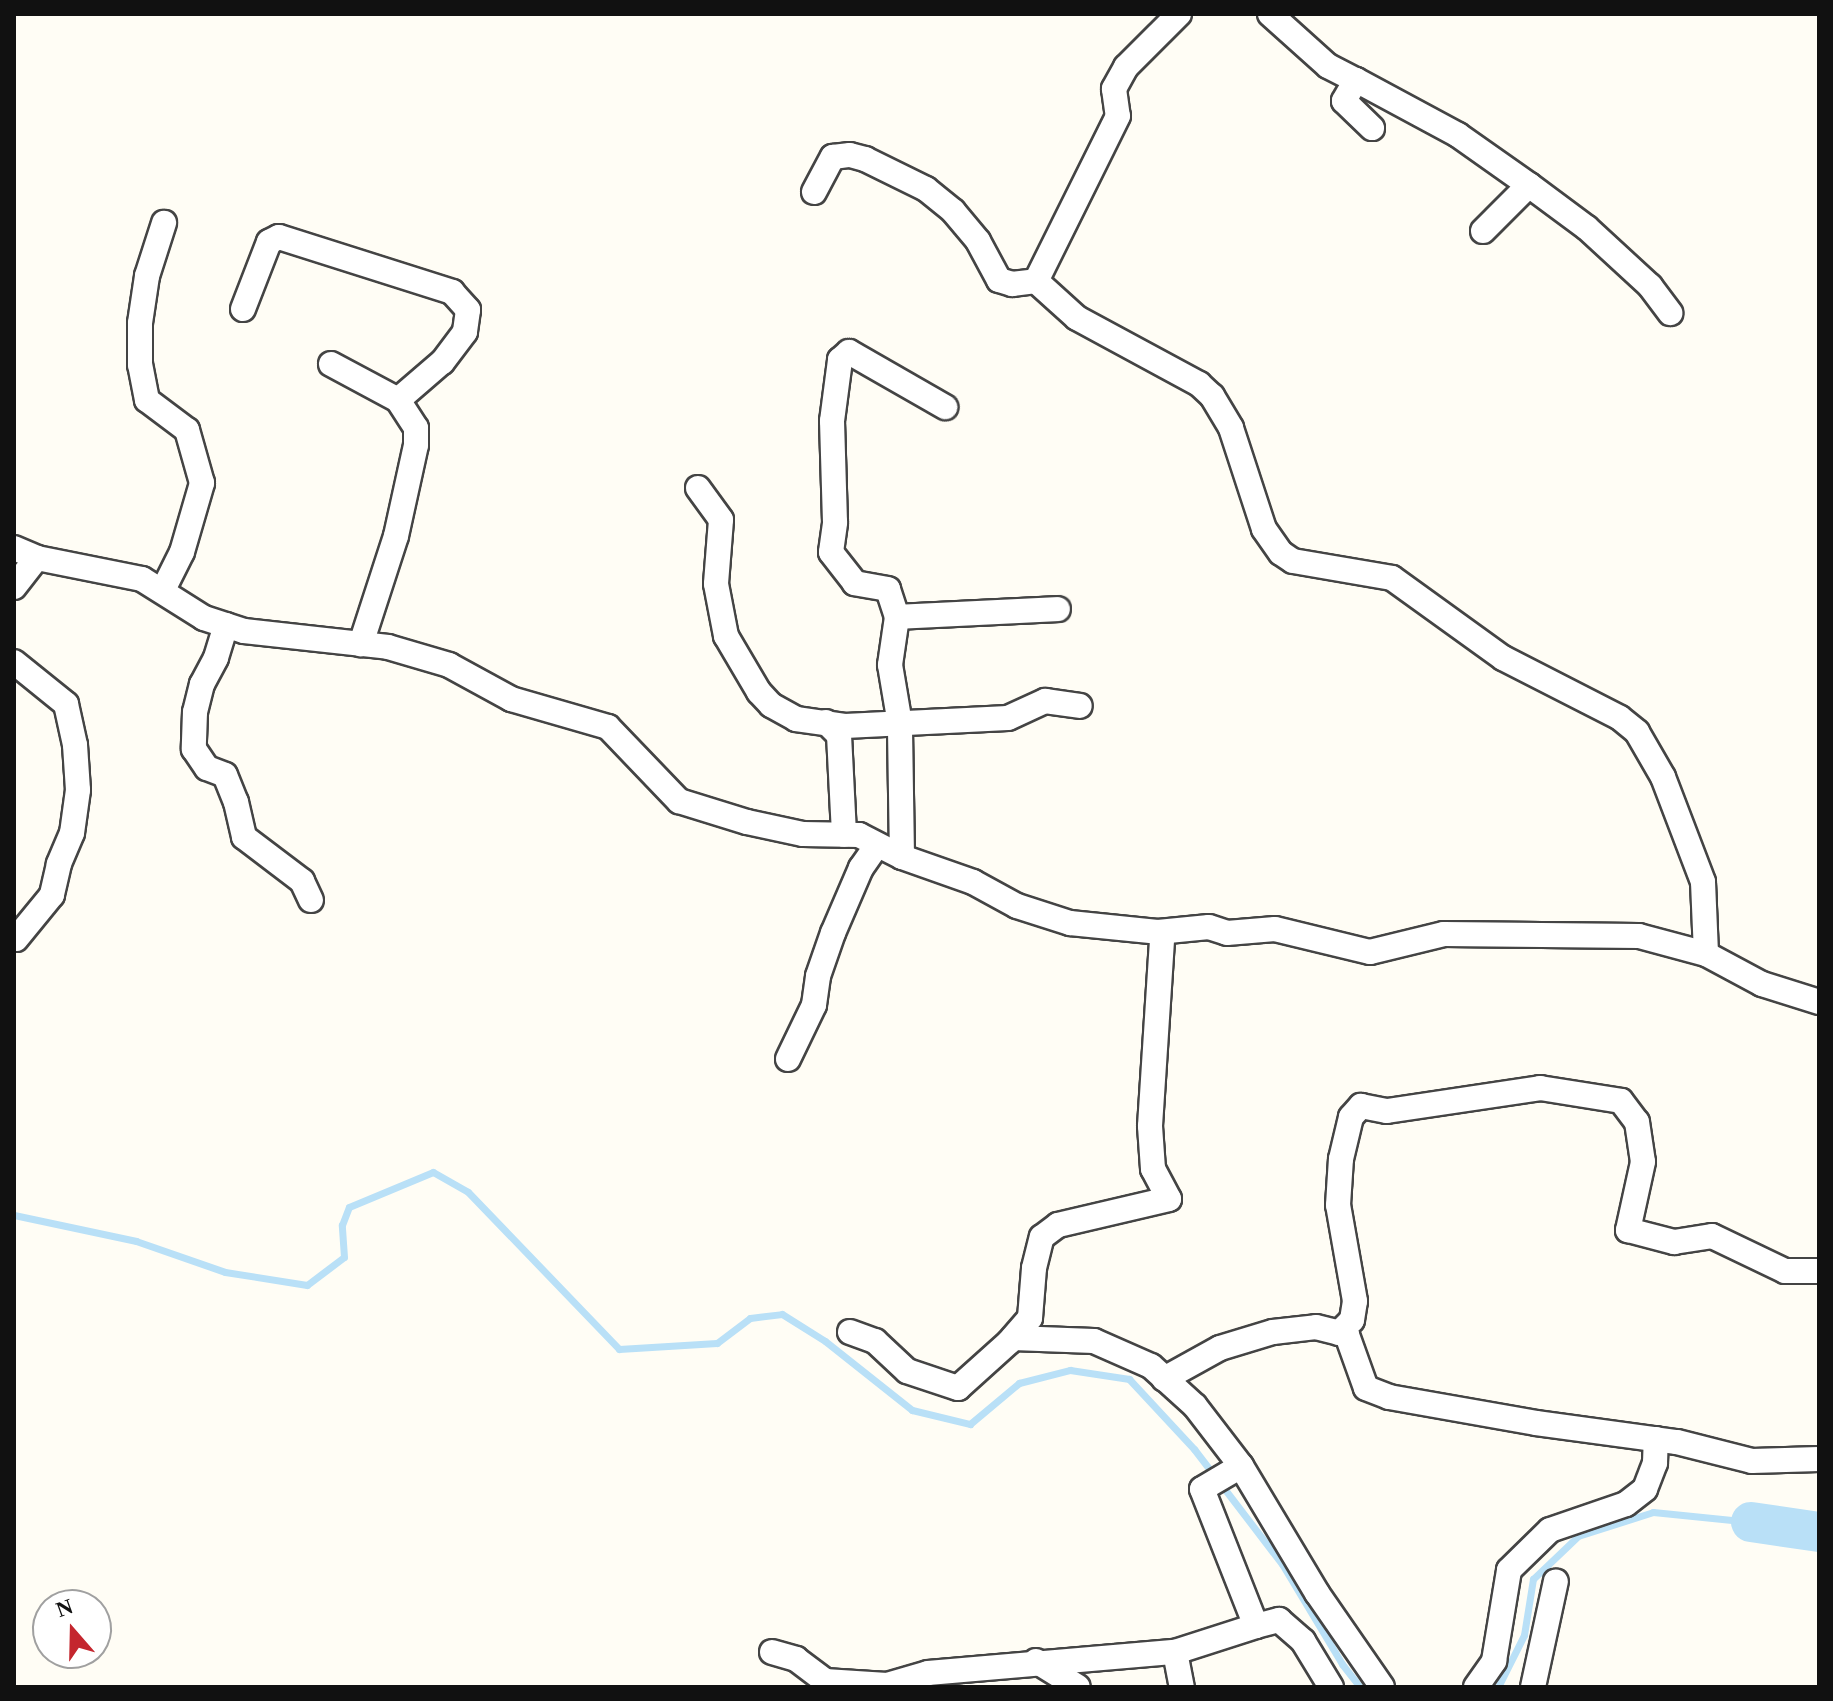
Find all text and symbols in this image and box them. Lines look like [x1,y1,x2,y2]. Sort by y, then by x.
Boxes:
north arrow [32,1589,112,1669]
text: N [53,1593,76,1622]

